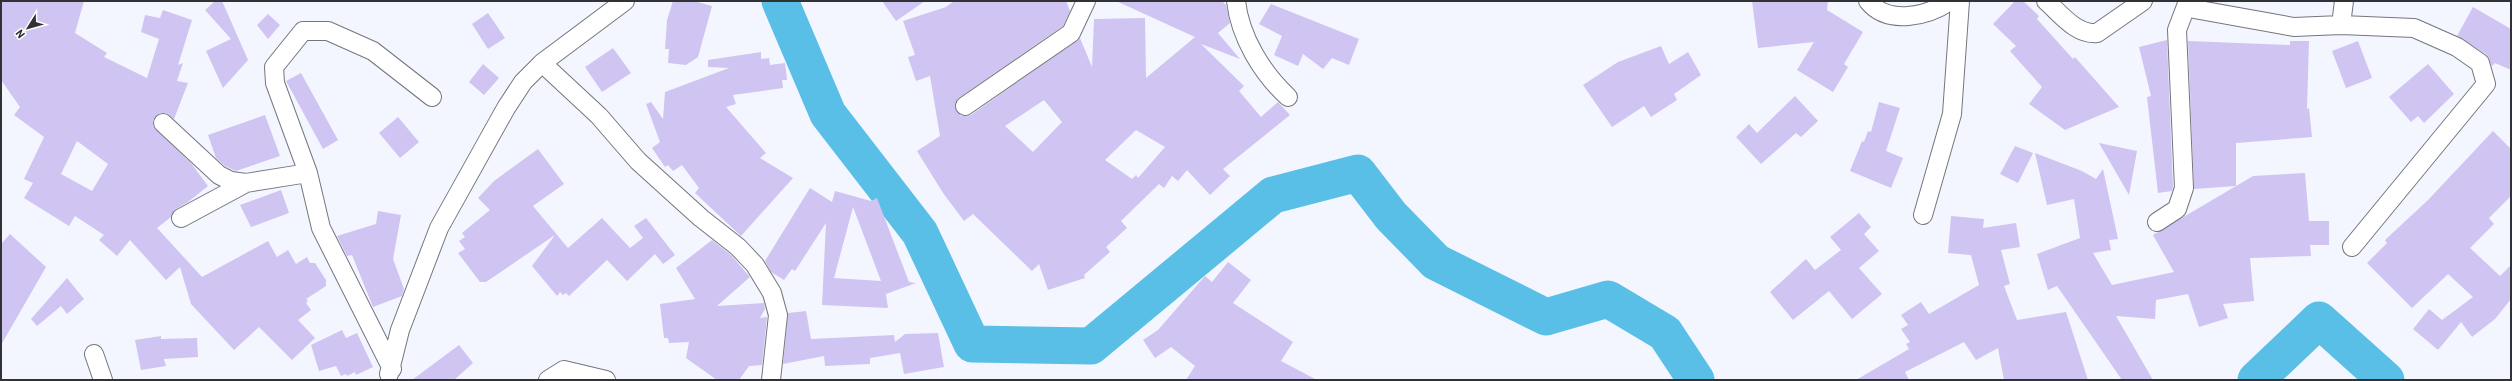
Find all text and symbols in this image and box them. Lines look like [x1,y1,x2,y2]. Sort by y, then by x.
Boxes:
north arrow [8,8,48,48]
text: N [12,27,27,41]

